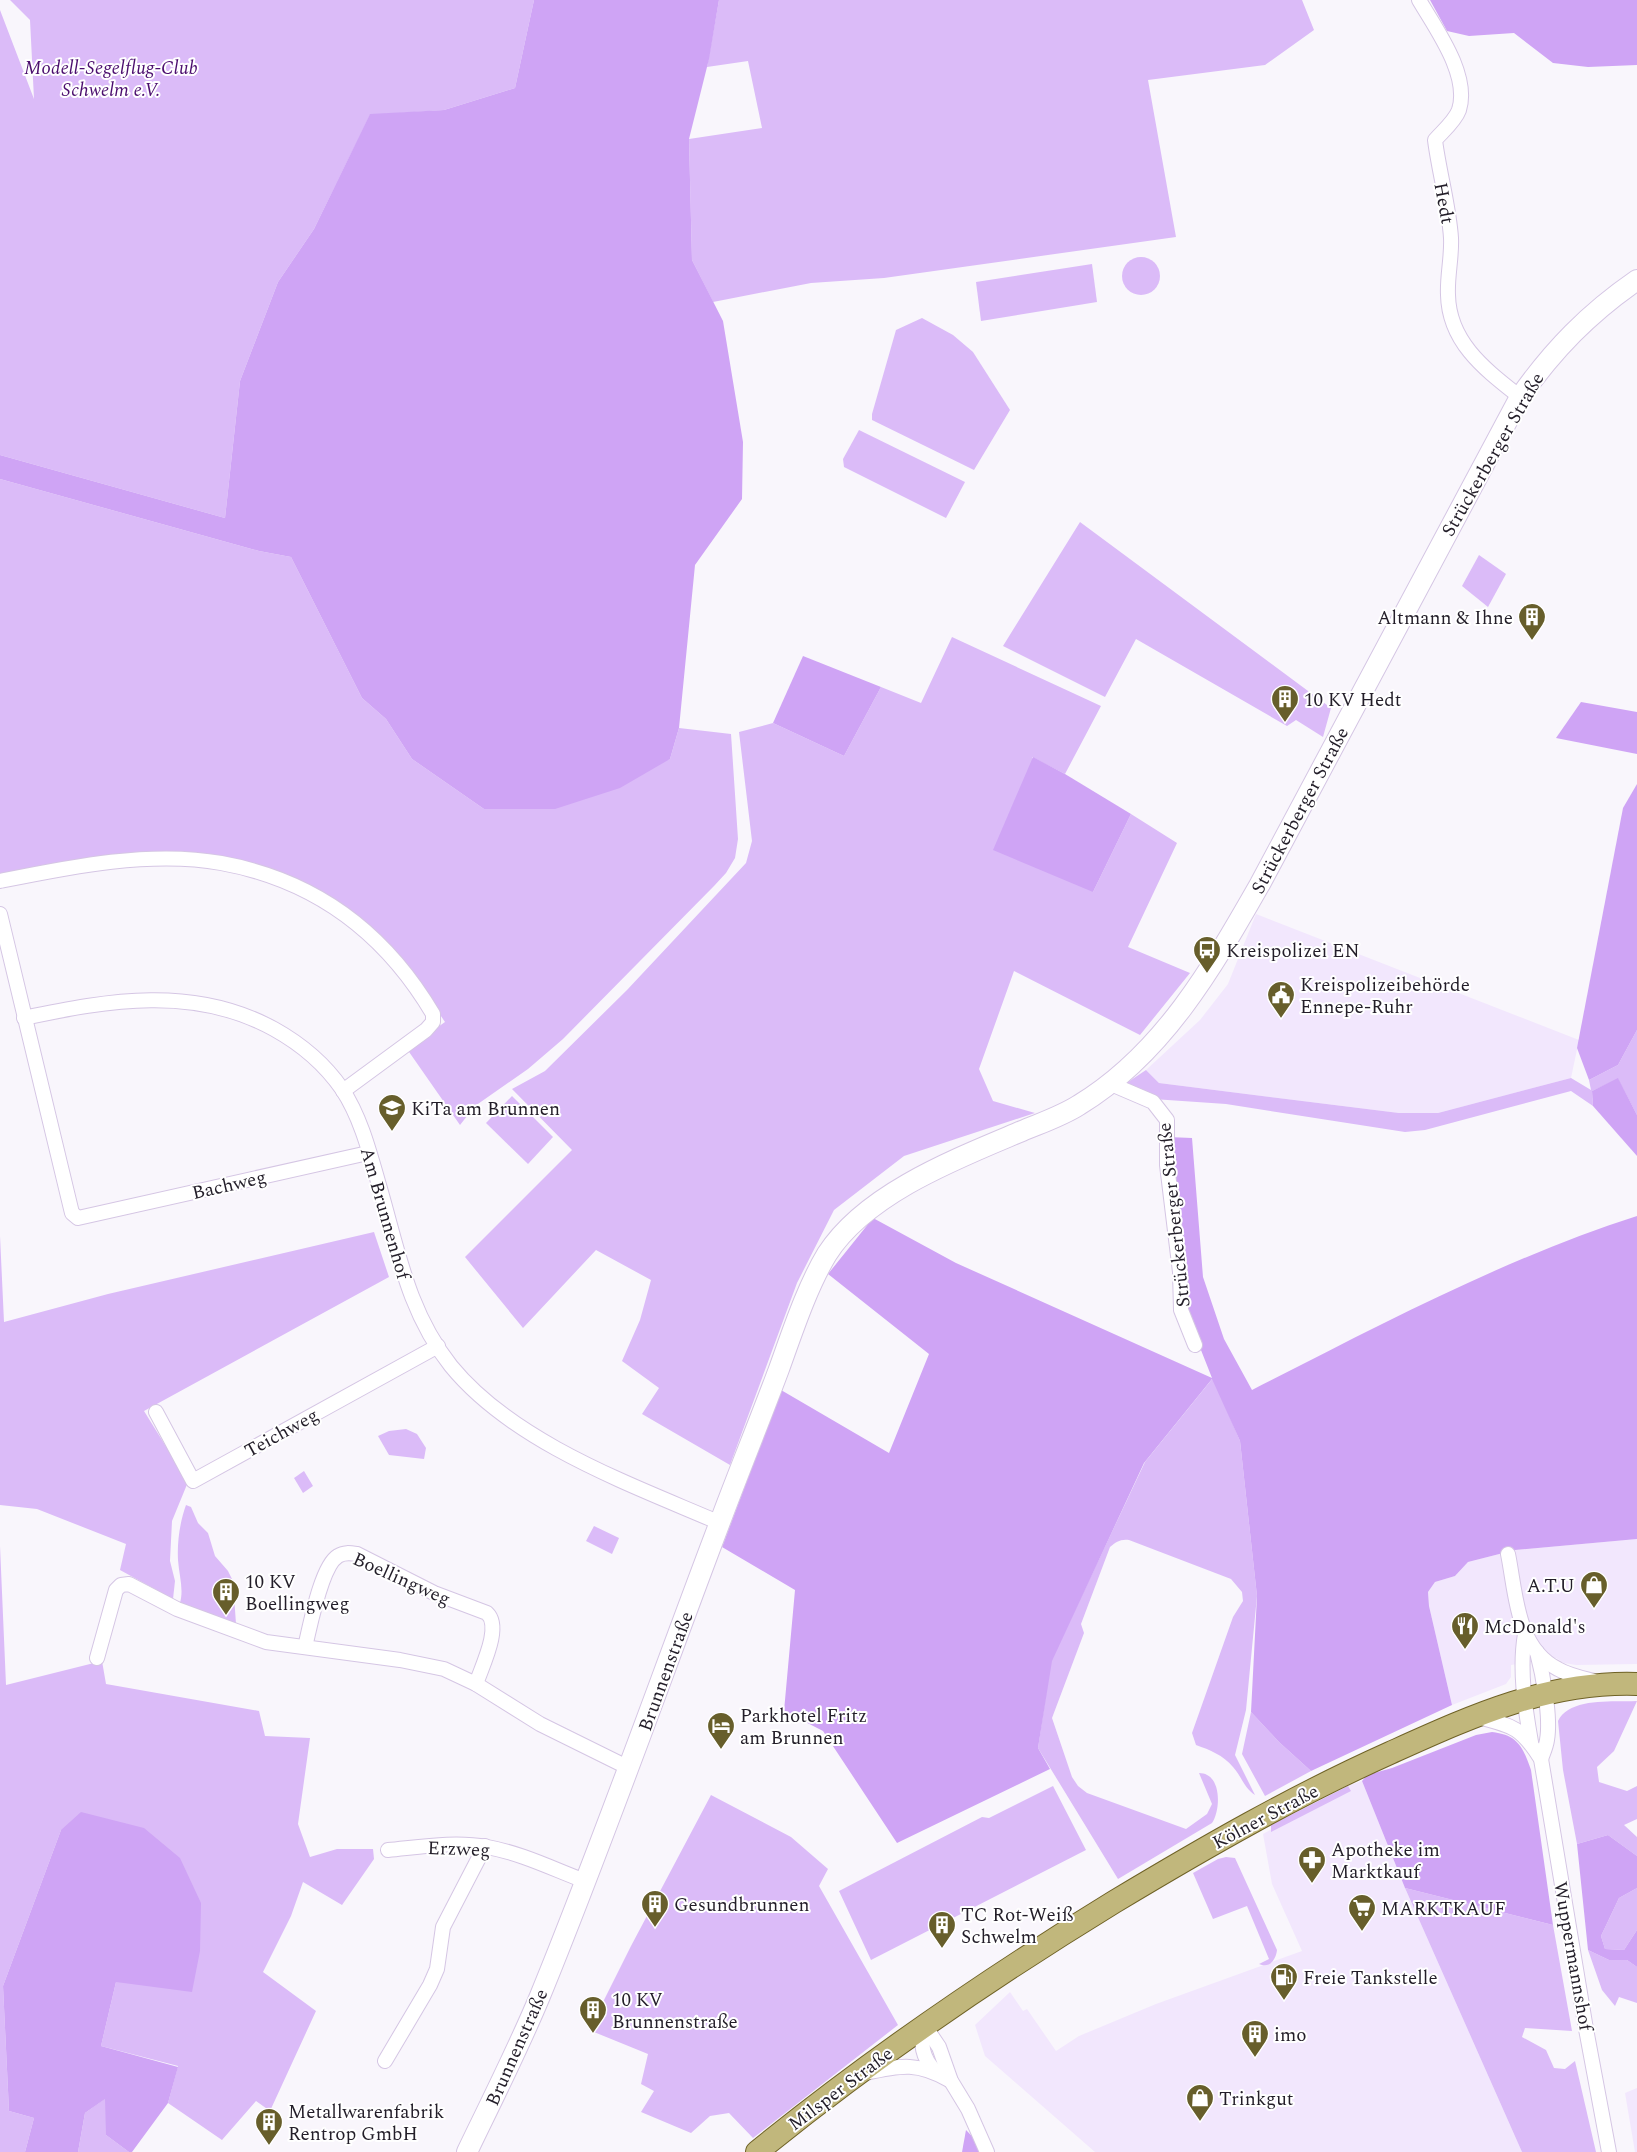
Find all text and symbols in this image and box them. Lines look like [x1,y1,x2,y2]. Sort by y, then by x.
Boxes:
park label: Modell-Segelflug-Club Schwelm e.V. [24,54,198,105]
street label: Hedt [1425,180,1462,227]
street label: Strückerberger Straße [1434,367,1552,542]
building icon: Altmann & Ihne [1517,602,1547,641]
place label: Altmann & Ihne [1377,604,1513,633]
building icon: 10 KV Hedt [1270,684,1300,723]
place label: 10 KV Hedt [1304,686,1402,715]
street label: Strückerberger Straße [1244,722,1357,899]
bus stop icon: Kreispolizei EN [1192,935,1222,974]
place label: Kreispolizei EN [1226,937,1360,966]
place label: Kreispolizeibehörde Ennepe-Ruhr [1300,971,1470,1022]
public building icon: Kreispolizeibehörde Ennepe-Ruhr [1266,980,1296,1019]
school or university icon: KiTa am Brunnen [377,1093,407,1132]
place label: KiTa am Brunnen [411,1095,560,1124]
street label: Strückerberger Straße [1150,1121,1199,1309]
street label: Am Brunnenhof [352,1144,418,1284]
street label: Bachweg [189,1163,269,1208]
street label: Teichweg [239,1401,324,1466]
street label: Boellingweg [348,1545,455,1614]
place label: 10 KV Boellingweg [245,1568,350,1619]
shop icon: A.T.U [1579,1570,1609,1609]
place label: A.T.U [1527,1572,1575,1601]
building icon: 10 KV Boellingweg [211,1577,241,1616]
street label: Brunnenstraße [631,1607,702,1736]
restaurant icon: McDonald's [1450,1611,1480,1650]
place label: McDonald's [1484,1613,1586,1642]
place label: Parkhotel Fritz am Brunnen [740,1702,867,1753]
hotel icon: Parkhotel Fritz am Brunnen [706,1711,736,1750]
street label: Kölner Straße [1207,1777,1324,1857]
street label: Erzweg [427,1834,491,1865]
place label: Apotheke im Marktkauf [1331,1836,1440,1887]
pharmacy icon: Apotheke im Marktkauf [1297,1845,1327,1884]
street label: Wuppermannshof [1545,1879,1600,2035]
building icon: Gesundbrunnen [640,1889,670,1928]
place label: Gesundbrunnen [674,1891,810,1920]
supermarket icon: MARKTKAUF [1347,1893,1377,1932]
place label: MARKTKAUF [1381,1895,1506,1924]
place label: TC Rot-Weiß Schwelm [961,1901,1074,1952]
building icon: TC Rot-Weiß Schwelm [927,1910,957,1949]
fuel station icon: Freie Tankstelle [1269,1962,1299,2001]
place label: Freie Tankstelle [1303,1964,1438,1993]
street label: Brunnenstraße [479,1984,556,2111]
place label: 10 KV Brunnenstraße [612,1986,738,2037]
building icon: 10 KV Brunnenstraße [578,1995,608,2034]
building icon: imo [1240,2019,1270,2058]
place label: imo [1274,2021,1307,2050]
street label: Milsper Straße [782,2040,900,2138]
shop icon: Trinkgut [1185,2083,1215,2122]
place label: Trinkgut [1219,2085,1294,2114]
place label: Metallwarenfabrik Rentrop GmbH [288,2098,445,2149]
building icon: Metallwarenfabrik Rentrop GmbH [254,2107,284,2146]

